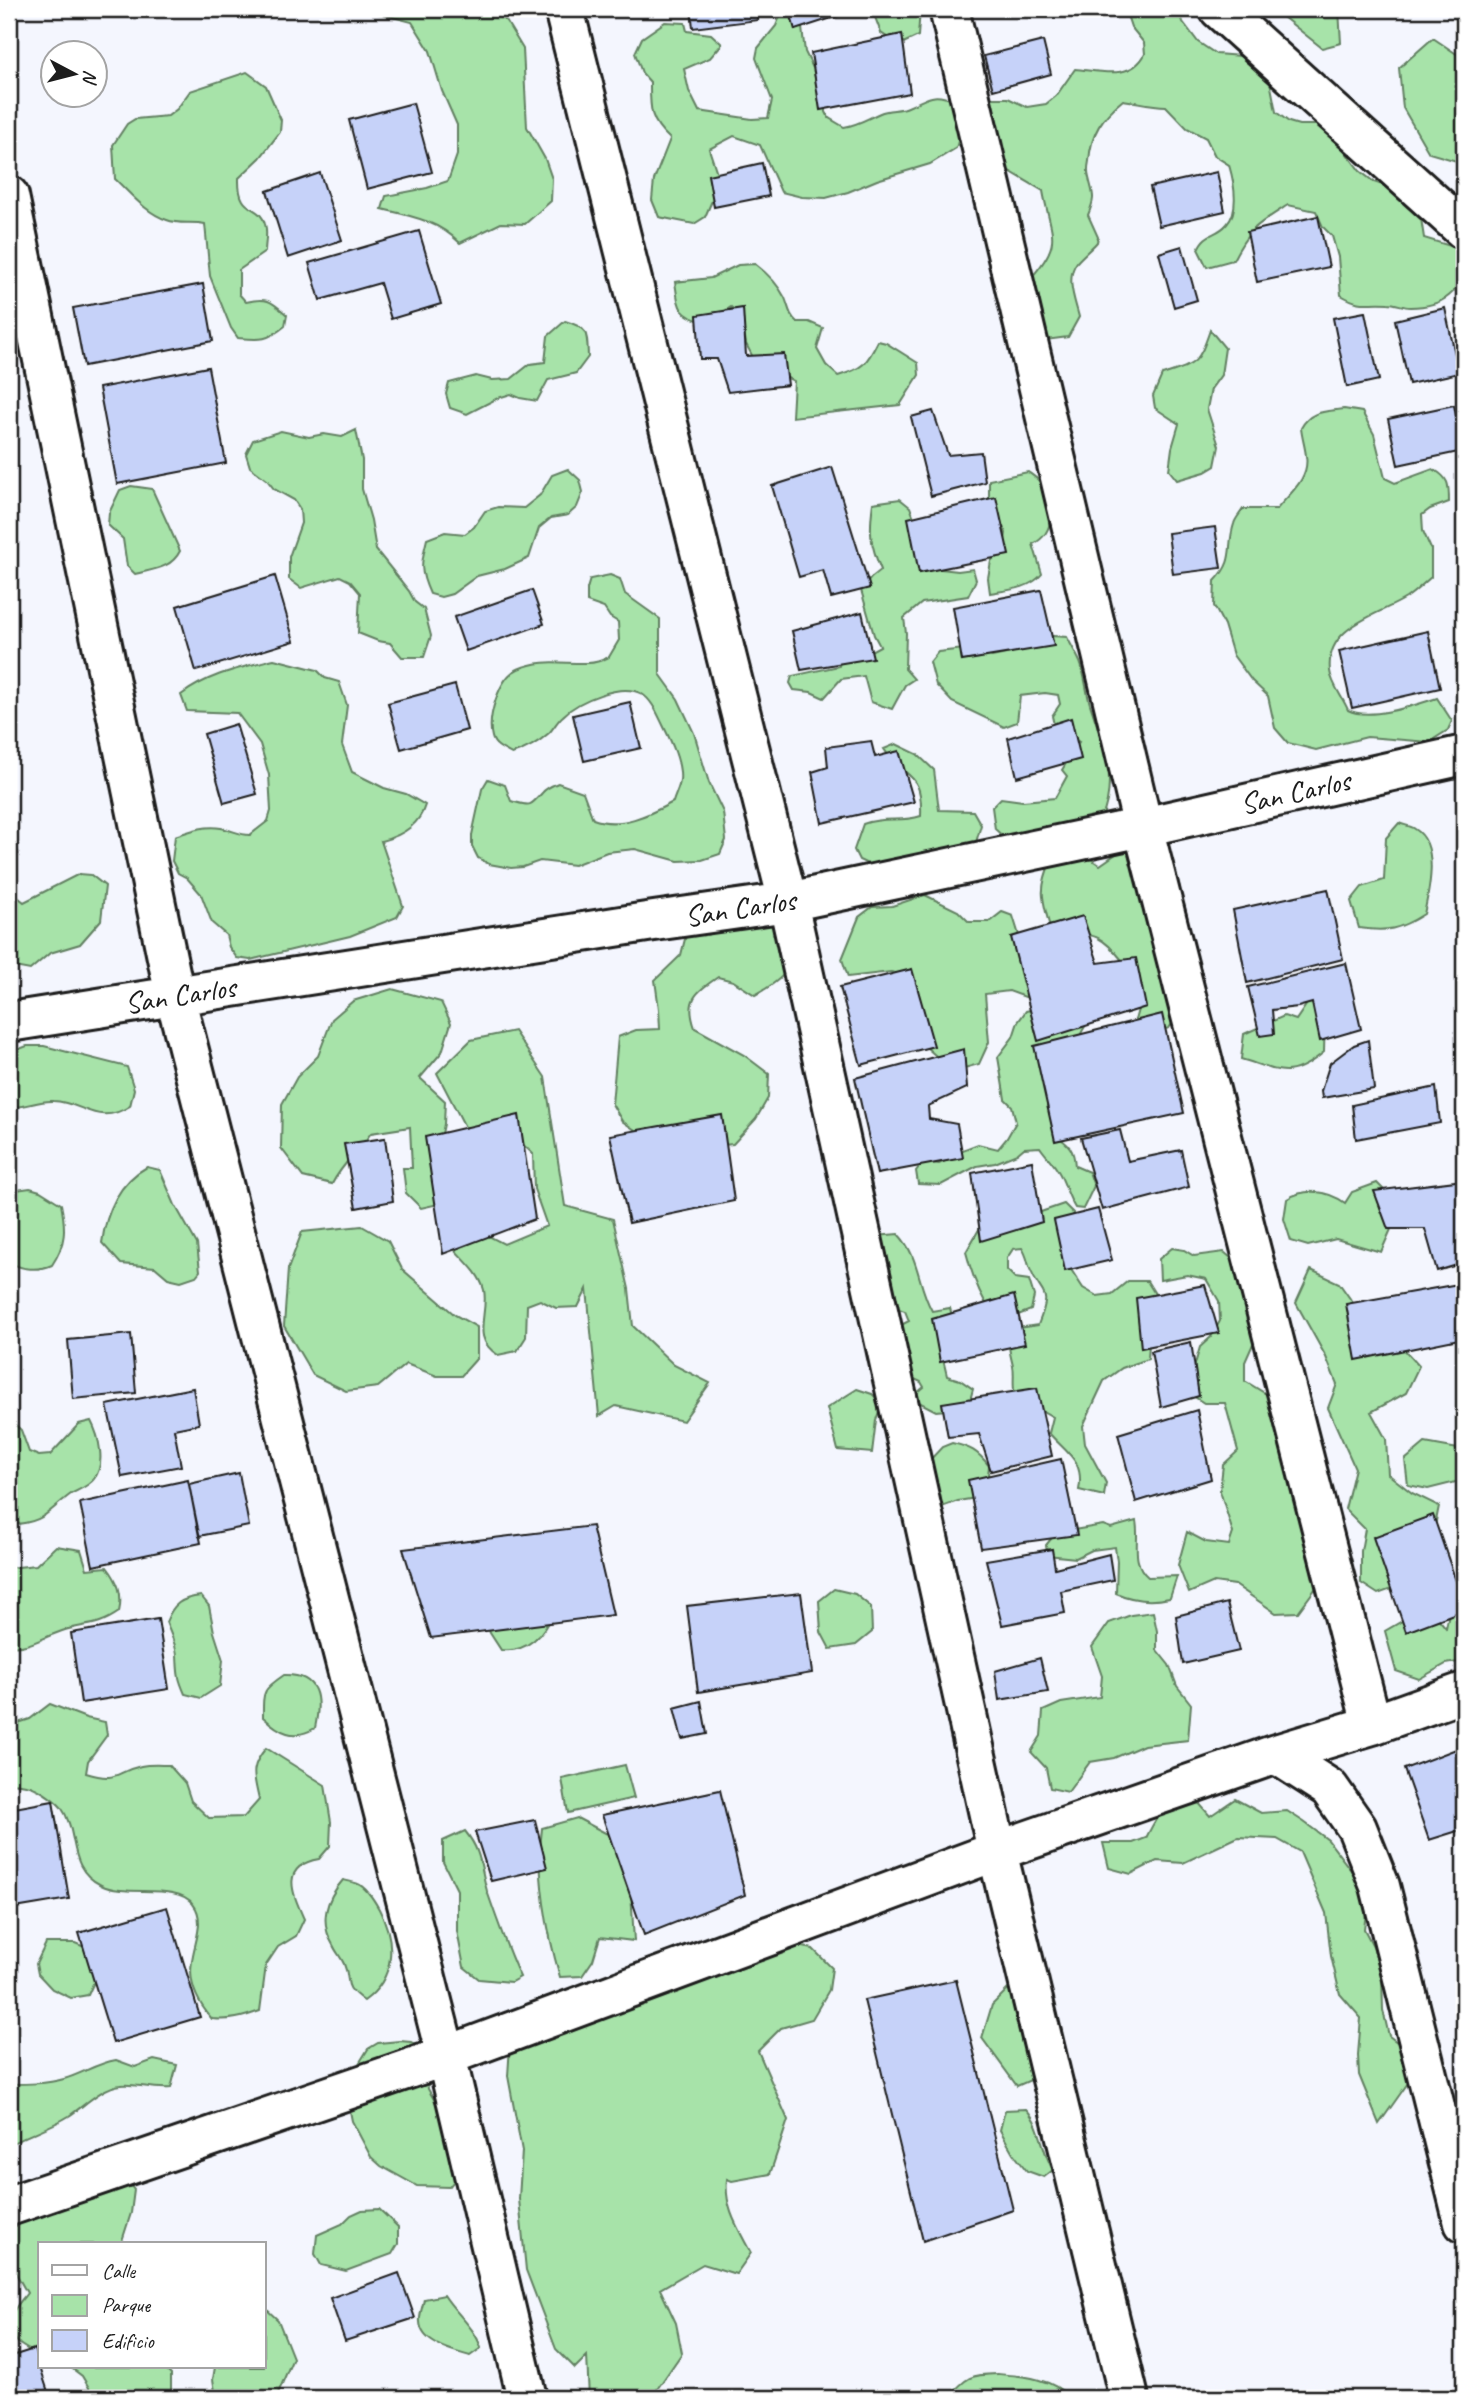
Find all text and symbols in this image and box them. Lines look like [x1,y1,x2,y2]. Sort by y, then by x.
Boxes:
north arrow [38,38,108,108]
text: N [77,69,103,86]
street label: San Carlos [1236,760,1356,823]
street label: San Carlos [682,880,801,935]
street label: San Carlos [122,967,241,1022]
legend [38,2242,266,2368]
text: Calle [102,2258,136,2284]
text: Parque [102,2292,151,2318]
text: Edificio [102,2328,155,2354]

